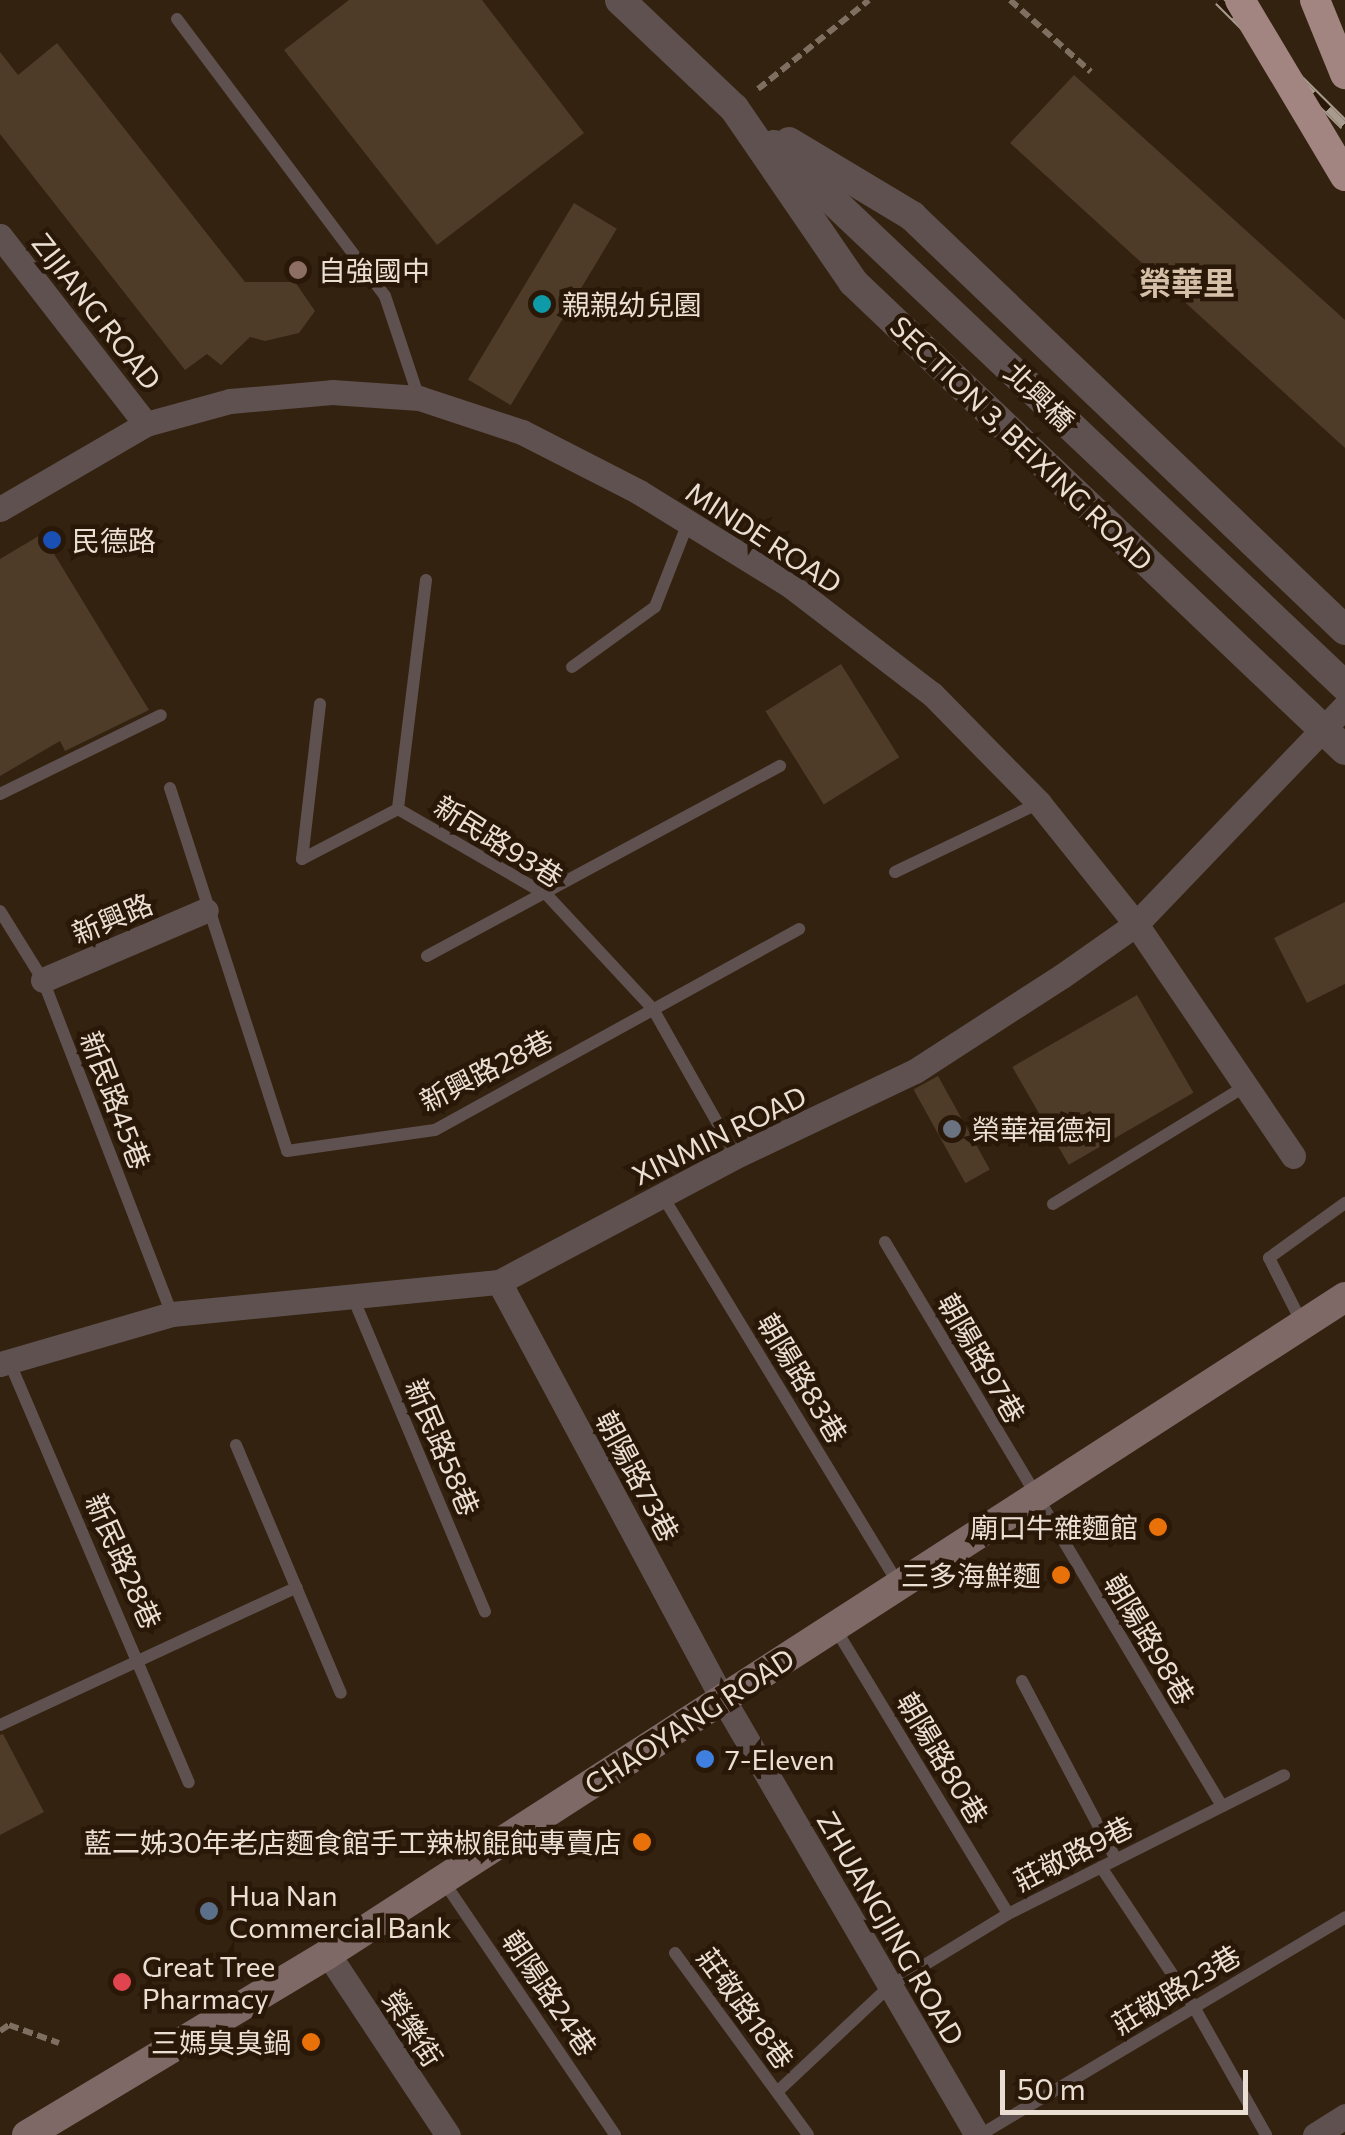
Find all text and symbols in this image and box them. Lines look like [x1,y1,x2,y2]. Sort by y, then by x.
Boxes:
street label: ZIJIANG ROAD [26,226,168,396]
place label: 自強國中 [318,253,430,287]
marker: 自強國中 [287,259,309,281]
district label: 榮華里 [1139,263,1235,301]
place label: 親親幼兒園 [562,287,702,321]
marker: 親親幼兒園 [531,293,553,315]
street label: SECTION 3, BEIXING ROAD [884,309,1160,577]
street label: 北興橋 [998,355,1082,437]
street label: MINDE ROAD [680,474,848,600]
place label: 民德路 [72,523,156,557]
marker: 民德路 [41,529,63,551]
street label: 新民路93巷 [429,788,569,894]
street label: 新興路 [67,886,157,950]
street label: 新興路28巷 [414,1022,558,1118]
street label: 新民路45巷 [74,1026,158,1174]
street label: XINMIN ROAD [627,1078,811,1192]
place label: 榮華福德祠 [972,1112,1112,1146]
marker: 榮華福德祠 [941,1118,963,1140]
street label: 朝陽路97巷 [932,1287,1032,1429]
street label: 朝陽路83巷 [751,1307,855,1449]
street label: 新民路58巷 [399,1374,487,1520]
street label: 朝陽路73巷 [590,1405,686,1547]
street label: 新民路28巷 [79,1488,169,1634]
place label: 廟口牛雜麵館 [970,1510,1138,1544]
marker: 廟口牛雜麵館 [1147,1516,1169,1538]
place label: 三多海鮮麵 [901,1558,1041,1592]
marker: 三多海鮮麵 [1050,1564,1072,1586]
street label: 朝陽路98巷 [1098,1568,1202,1710]
street label: CHAOYANG ROAD [578,1641,800,1801]
street label: 朝陽路80巷 [891,1686,995,1830]
place label: 7-Eleven [725,1742,834,1776]
marker: 7-Eleven [694,1748,716,1770]
street label: ZHUANGJING ROAD [811,1805,971,2051]
street label: 莊敬路9巷 [1008,1809,1138,1897]
place label: 藍二姊30年老店麵食館手工辣椒餛飩專賣店 [84,1825,622,1859]
marker: 藍二姊30年老店麵食館手工辣椒餛飩專賣店 [631,1831,653,1853]
place label: Hua Nan Commercial Bank [229,1878,451,1944]
marker: Hua Nan Commercial Bank [198,1900,220,1922]
street label: 朝陽路24巷 [496,1924,604,2062]
street label: 莊敬路23巷 [1106,1938,1246,2040]
street label: 莊敬路18巷 [691,1941,801,2075]
place label: Great Tree Pharmacy [142,1949,275,2015]
marker: Great Tree Pharmacy [111,1971,133,1993]
street label: 榮樂街 [376,1984,450,2072]
place label: 三媽臭臭鍋 [151,2025,291,2059]
marker: 三媽臭臭鍋 [300,2031,322,2053]
scale bar [1005,2050,1252,2112]
text: 50 m [1017,2069,1086,2106]

